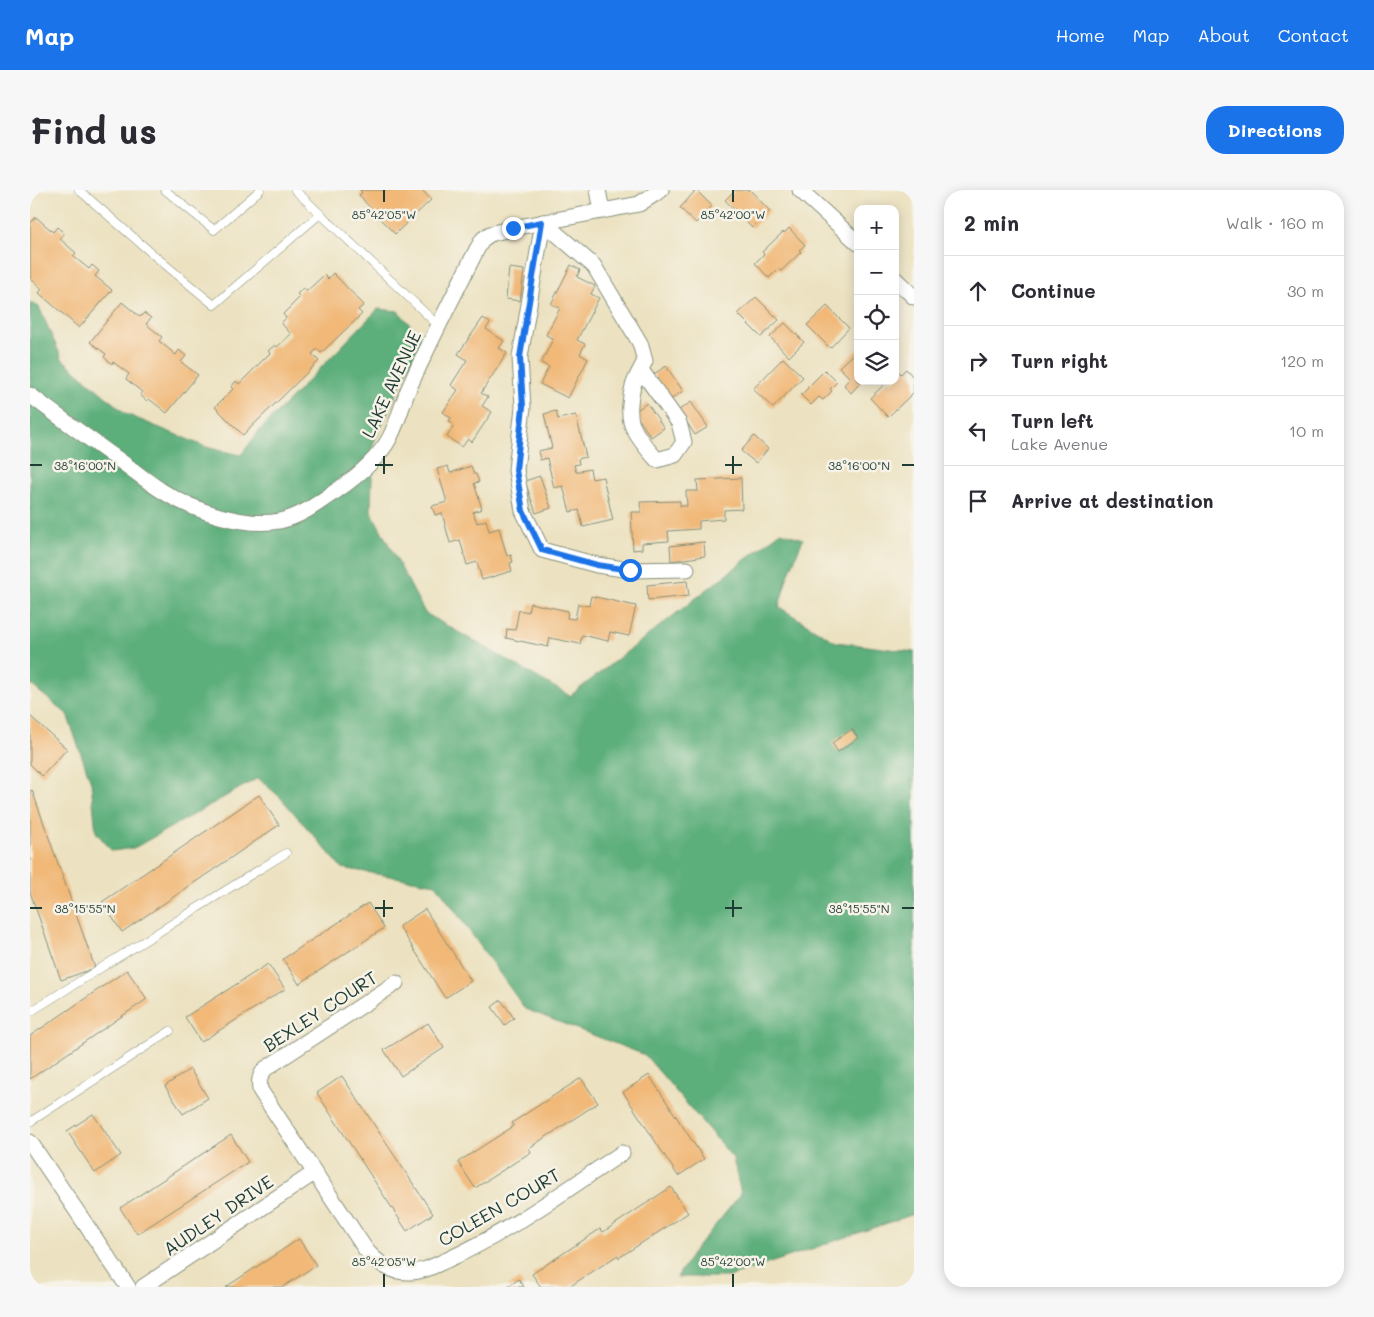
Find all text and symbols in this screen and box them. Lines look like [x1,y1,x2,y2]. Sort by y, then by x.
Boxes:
text: Map [25,20,74,51]
text: Home [1056,23,1105,47]
text: Map [1133,23,1169,47]
text: About [1197,23,1250,47]
text: Contact [1278,23,1349,47]
button: Directions [1206,106,1344,154]
text: Find us [30,107,157,153]
map controls [854,205,899,385]
button: + [854,205,899,250]
text: 85°42'05"W [352,206,416,222]
text: 85°42'00"W [701,206,765,222]
text: 2 min [964,209,1019,236]
text: Walk · 160 m [1226,212,1324,233]
route end [502,217,525,240]
button: − [854,250,899,295]
icon: ahead [964,277,992,305]
text: Continue [1011,278,1096,303]
text: 30 m [1287,280,1324,301]
button: locate [854,295,899,340]
street label: LAKE AVENUE [356,326,426,442]
button: layers [854,340,899,385]
icon: right [964,347,992,375]
text: Turn right [1011,348,1108,373]
text: 120 m [1280,350,1324,371]
text: Turn left [1011,408,1094,433]
icon: left [964,417,992,445]
text: 10 m [1289,420,1324,441]
text: Lake Avenue [1011,433,1108,454]
text: 38°16'00"N [54,457,116,473]
text: 38°16'00"N [828,457,890,473]
icon: arrive [964,487,992,515]
text: Arrive at destination [1011,488,1214,513]
route start [619,559,642,582]
text: 38°15'55"N [54,900,116,916]
text: 38°15'55"N [828,900,890,916]
street label: BEXLEY COURT [258,965,382,1057]
street label: COLEEN COURT [434,1162,564,1252]
street label: AUDLEY DRIVE [158,1169,278,1261]
text: 85°42'05"W [352,1253,416,1269]
text: 85°42'00"W [701,1253,765,1269]

